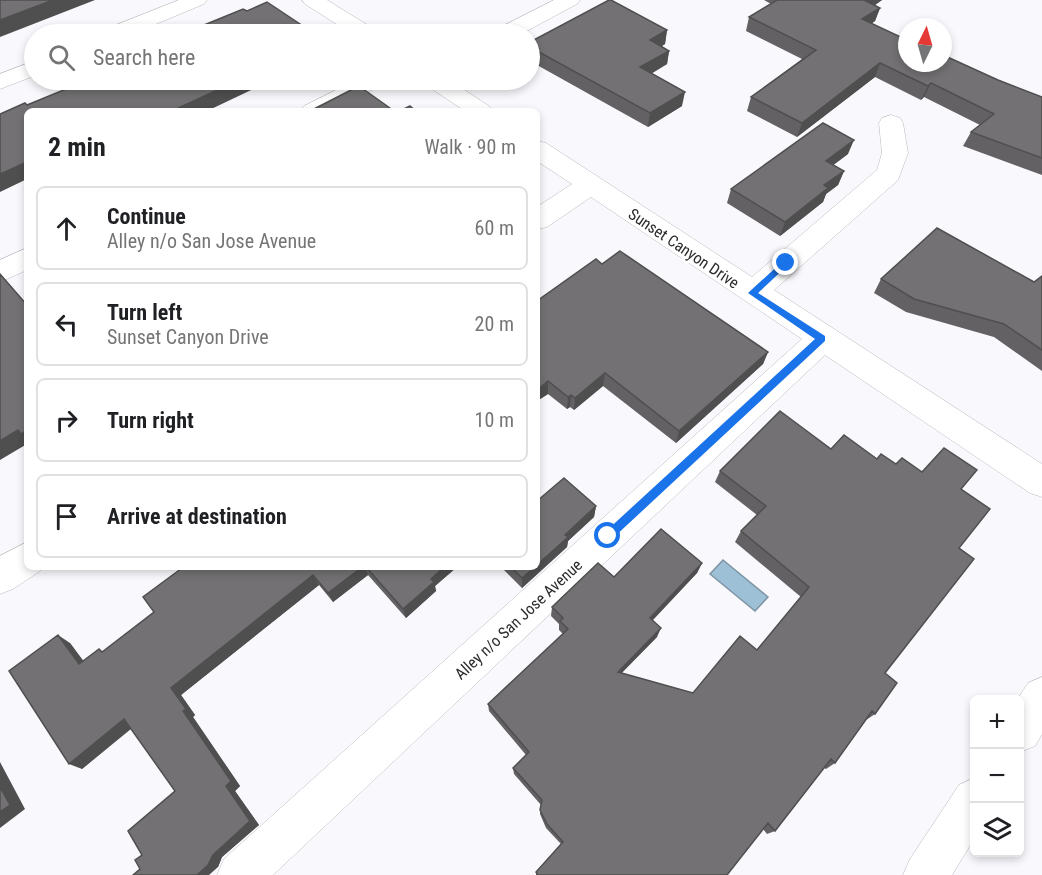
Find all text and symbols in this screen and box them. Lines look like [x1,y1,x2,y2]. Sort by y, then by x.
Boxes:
north arrow [898,18,952,72]
search box [24,24,540,90]
icon: search [45,41,78,74]
text: Search here [93,45,195,70]
text: 2 min [48,132,106,162]
text: Walk · 90 m [424,135,516,159]
text: Continue [107,204,186,229]
street label: Sunset Canyon Drive [625,204,743,292]
icon: ahead [50,212,83,245]
text: 60 m [475,216,514,240]
text: Alley n/o San Jose Avenue [107,229,316,253]
route end [772,249,798,275]
text: Turn left [107,300,182,325]
icon: left [50,308,83,341]
text: 20 m [475,312,514,336]
text: Sunset Canyon Drive [107,325,269,349]
icon: right [50,404,83,437]
text: Turn right [107,408,194,433]
text: 10 m [475,408,514,432]
icon: arrive [50,500,83,533]
text: Arrive at destination [107,504,287,529]
route start [594,522,620,548]
street label: Alley n/o San Jose Avenue [451,555,586,683]
map controls [970,695,1024,857]
button: + [970,695,1024,749]
button: − [970,749,1024,803]
button: layers [970,803,1024,857]

